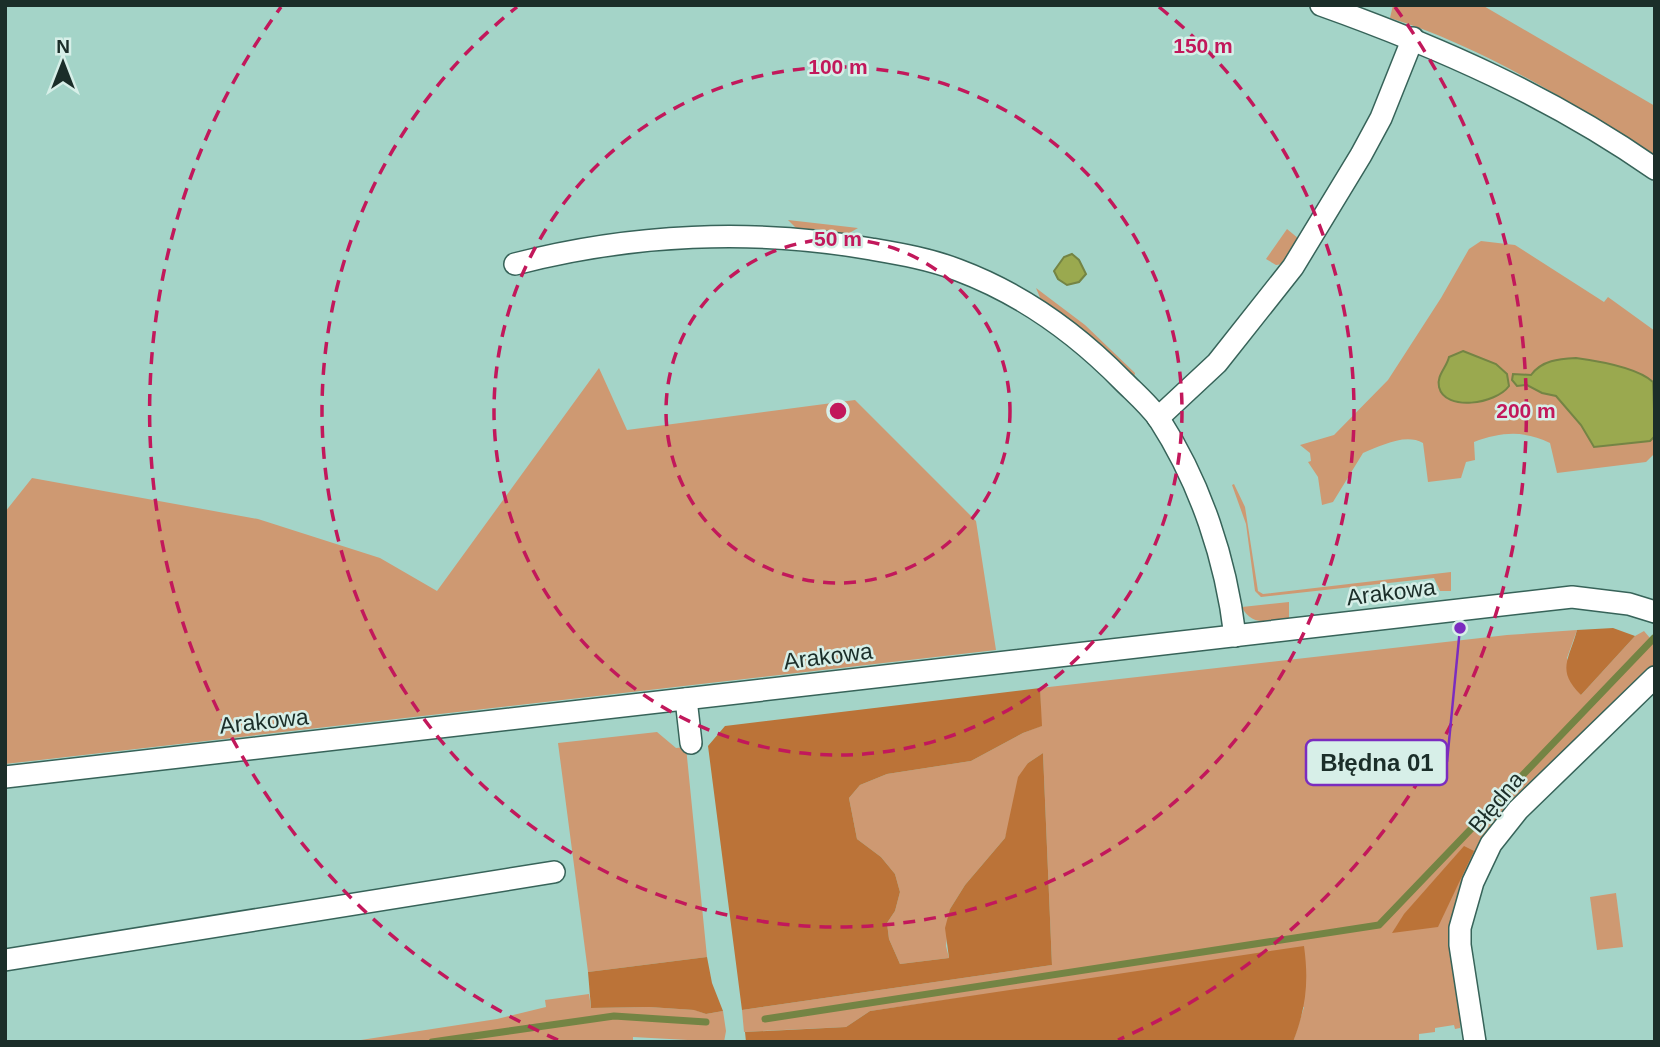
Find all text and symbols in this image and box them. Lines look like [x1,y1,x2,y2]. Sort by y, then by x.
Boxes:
north arrow [28,28,98,98]
text: 150 m [1173,34,1233,57]
text: N [56,36,70,57]
text: 100 m [808,55,868,78]
text: 50 m [814,227,862,250]
centre of rings [826,399,850,423]
text: 200 m [1496,399,1556,422]
street label: Arakowa [1345,574,1437,610]
street label: Arakowa [782,638,874,674]
street label: Arakowa [218,703,310,739]
callout: Błędna 01 [1306,740,1447,785]
text: Błędna 01 [1320,749,1434,776]
street label: Błędna [1463,766,1529,838]

